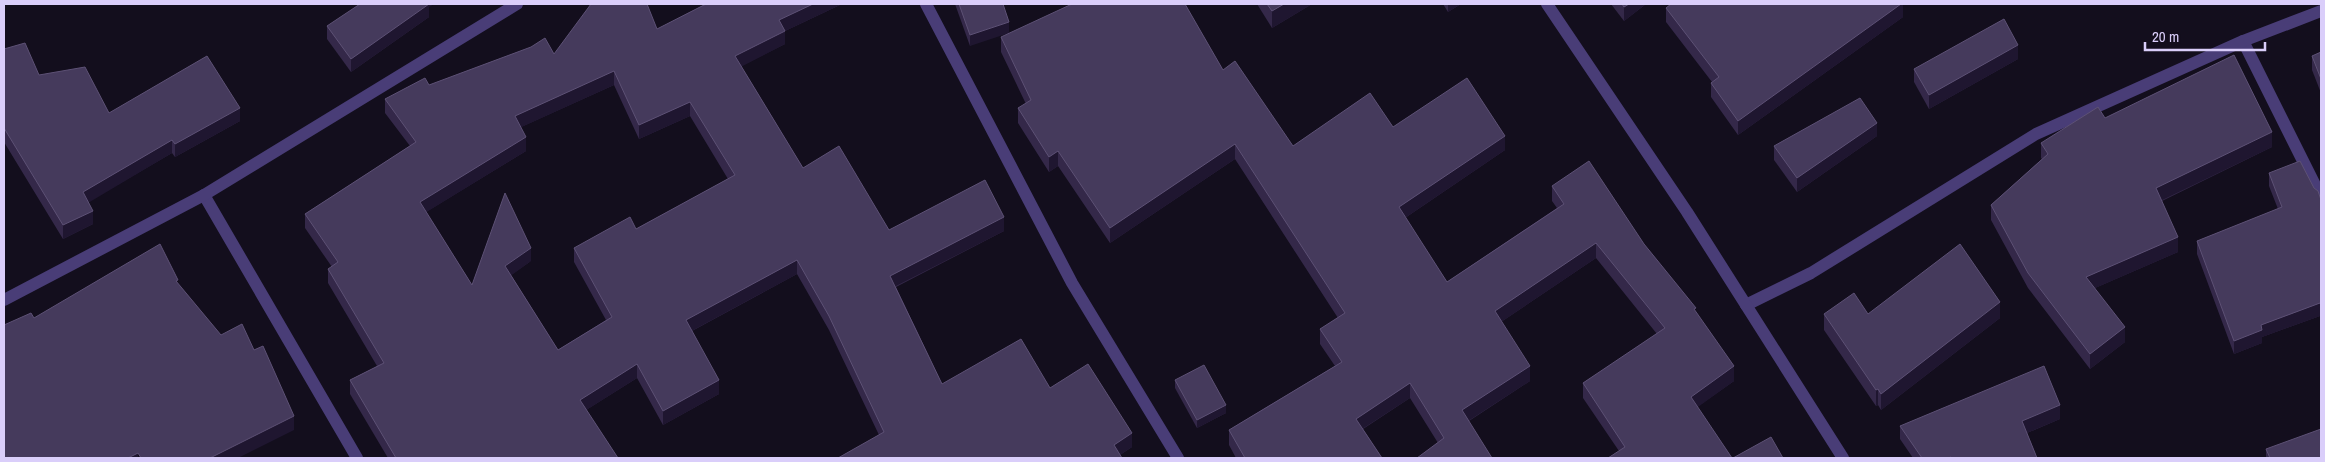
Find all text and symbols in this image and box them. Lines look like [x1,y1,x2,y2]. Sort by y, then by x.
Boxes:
scale bar [2145,20,2265,52]
text: 20 m [2152,26,2179,47]

